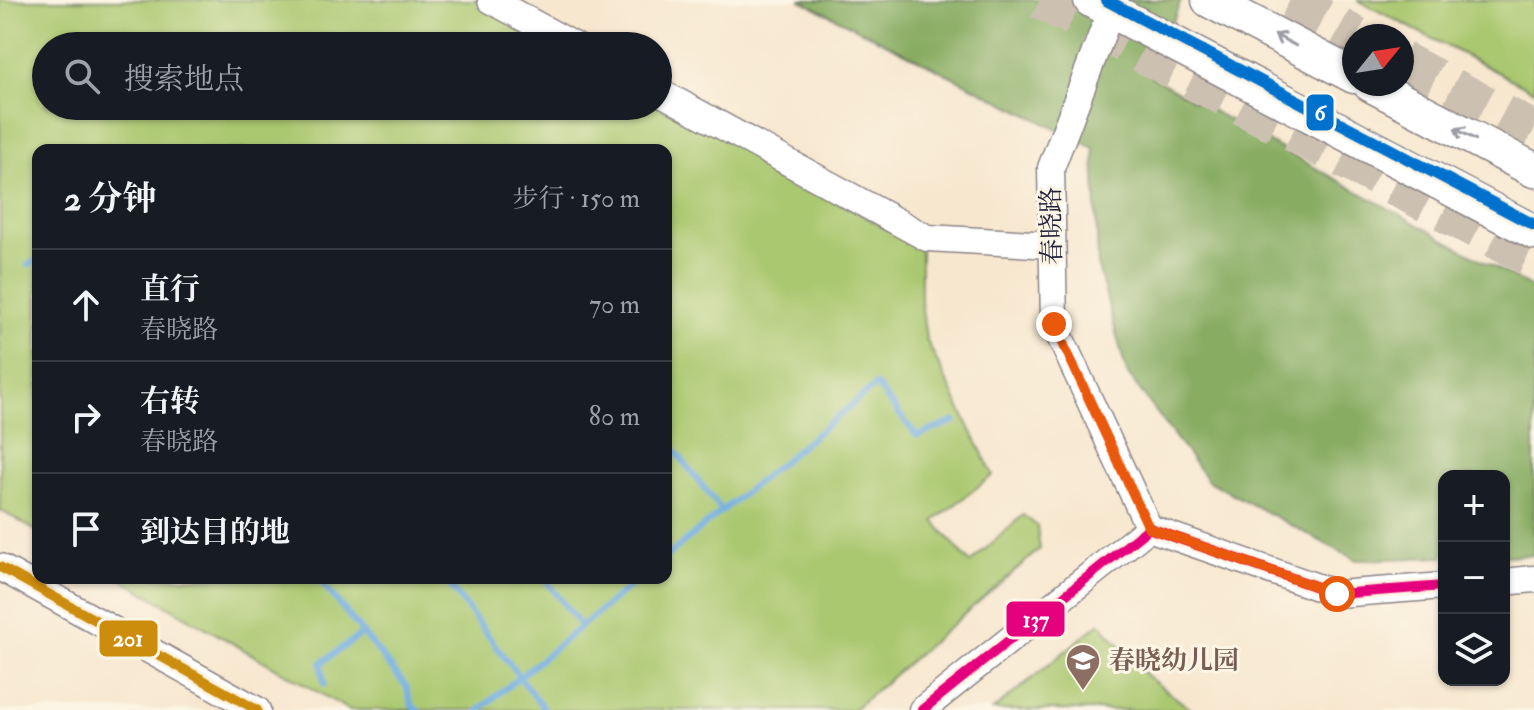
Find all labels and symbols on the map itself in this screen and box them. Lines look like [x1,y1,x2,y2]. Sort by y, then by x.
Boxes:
north arrow [1342,24,1414,96]
one-way arrow [1273,31,1297,47]
line badge: 6 [1305,93,1335,132]
text: 6 [1314,99,1327,127]
one-way arrow [1453,125,1477,141]
street label: 春晓路 [1035,187,1069,265]
route end [1036,306,1072,342]
route start [1319,576,1355,612]
line badge: 137 [1005,600,1066,638]
text: 137 [1023,606,1050,634]
line badge: 201 [98,619,159,658]
text: 201 [113,625,143,653]
school or university icon: 春晓幼儿园 [1064,642,1102,692]
place label: 春晓幼儿园 [1109,645,1239,677]

